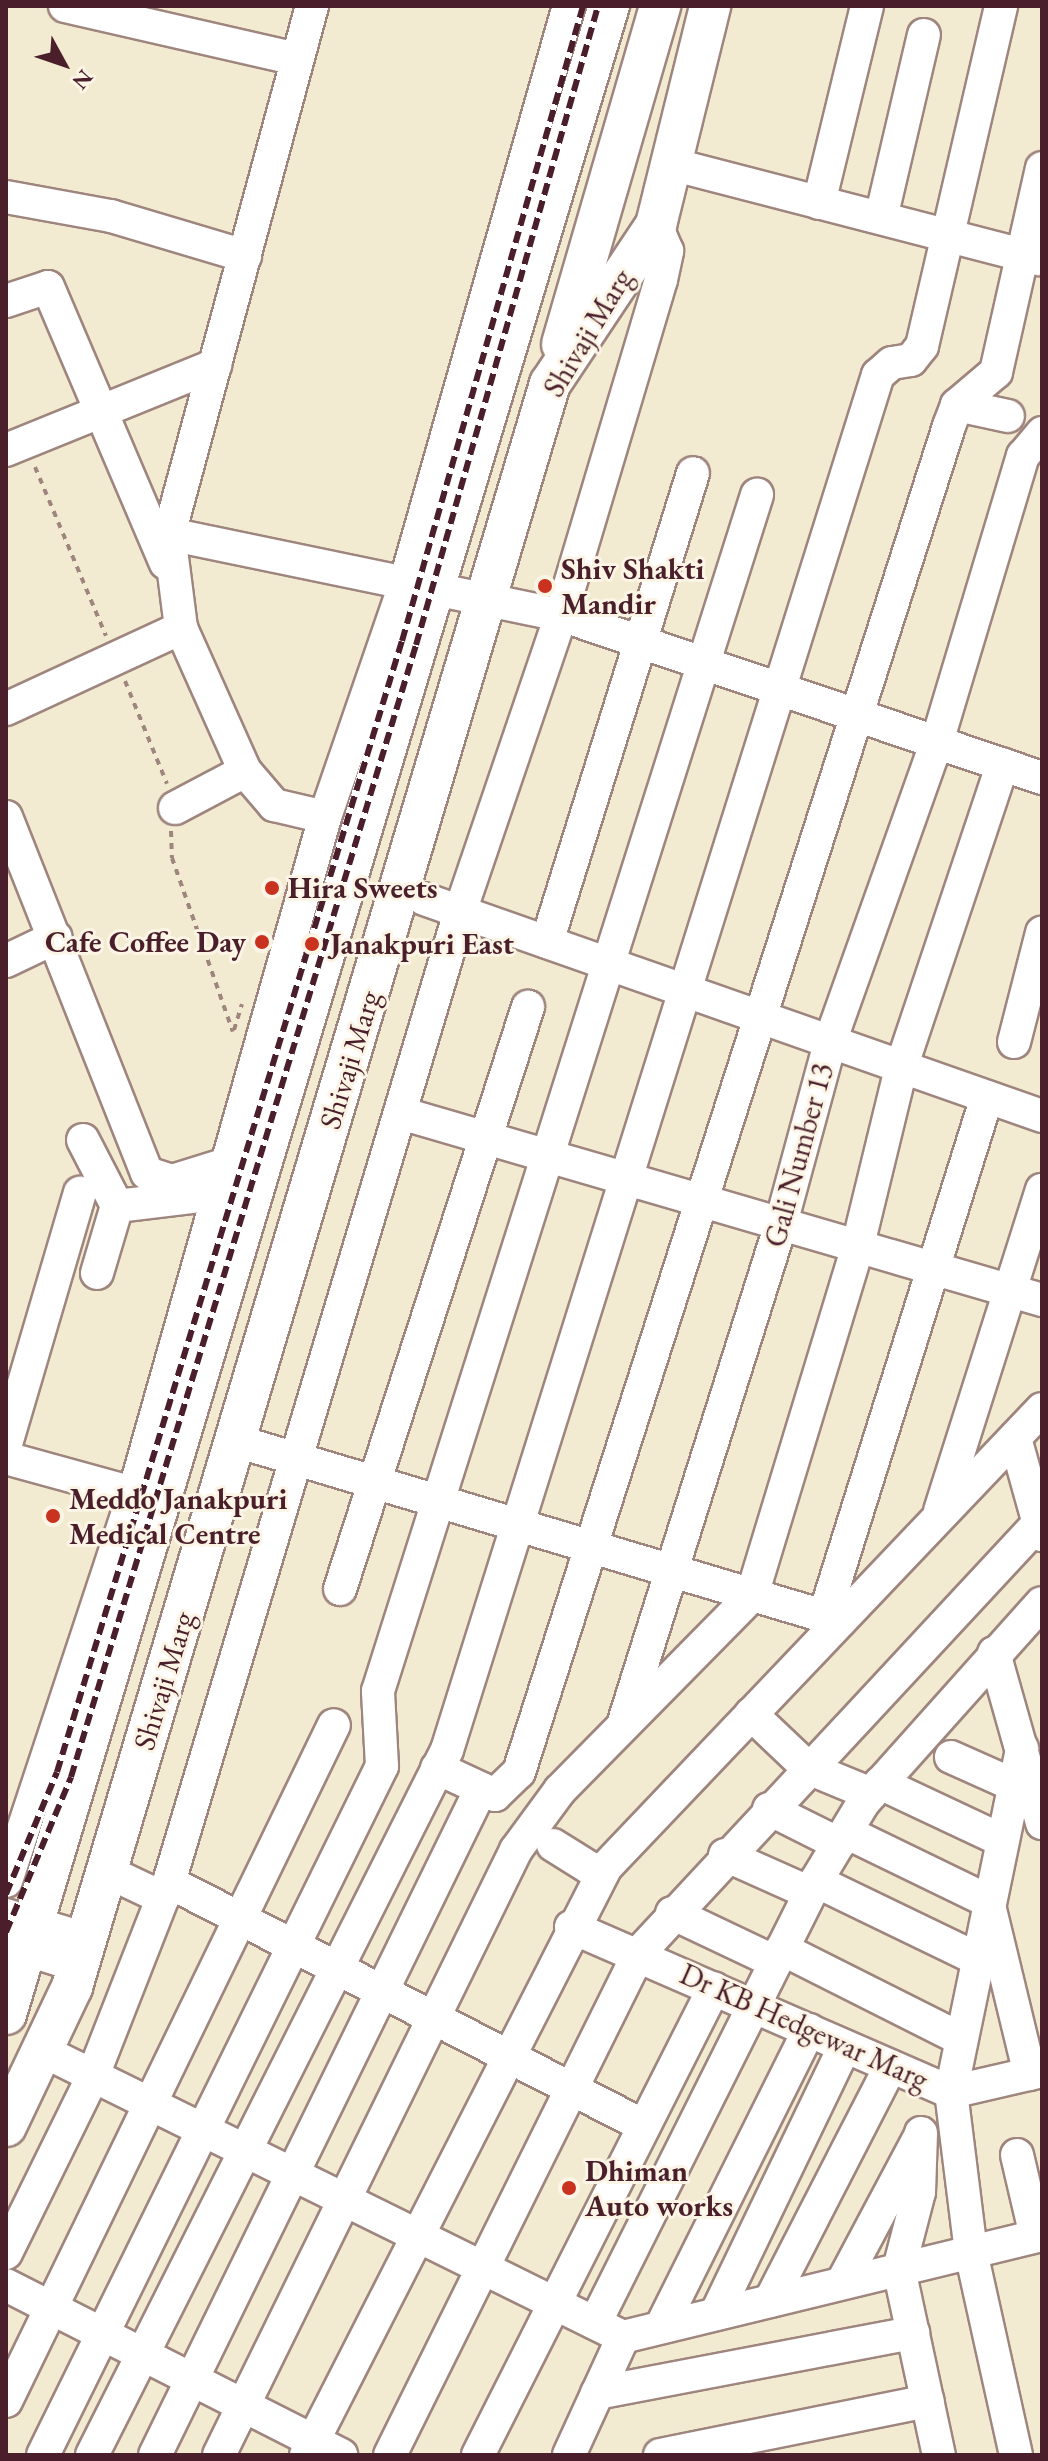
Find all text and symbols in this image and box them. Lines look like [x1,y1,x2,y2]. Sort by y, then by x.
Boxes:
north arrow [24,24,104,104]
text: N [66,64,100,96]
street label: Shivaji Marg [536,263,640,403]
place label: Shiv Shakti Mandir [561,551,704,622]
marker: Shiv Shakti Mandir [536,577,554,595]
place label: Hira Sweets [288,870,437,906]
marker: Hira Sweets [263,879,281,897]
place label: Cafe Coffee Day [45,924,246,960]
place label: Janakpuri East [330,926,514,962]
marker: Cafe Coffee Day [253,933,271,951]
marker: Janakpuri East [301,933,323,955]
street label: Shivaji Marg [312,987,388,1133]
street label: Gali Number 13 [757,1059,841,1251]
place label: Meddo Janakpuri Medical Centre [69,1481,287,1552]
marker: Meddo Janakpuri Medical Centre [44,1507,62,1525]
street label: Shivaji Marg [126,1608,202,1754]
street label: Dr KB Hedgewar Marg [674,1956,934,2098]
place label: Dhiman Auto works [585,2153,733,2224]
marker: Dhiman Auto works [560,2179,578,2197]

